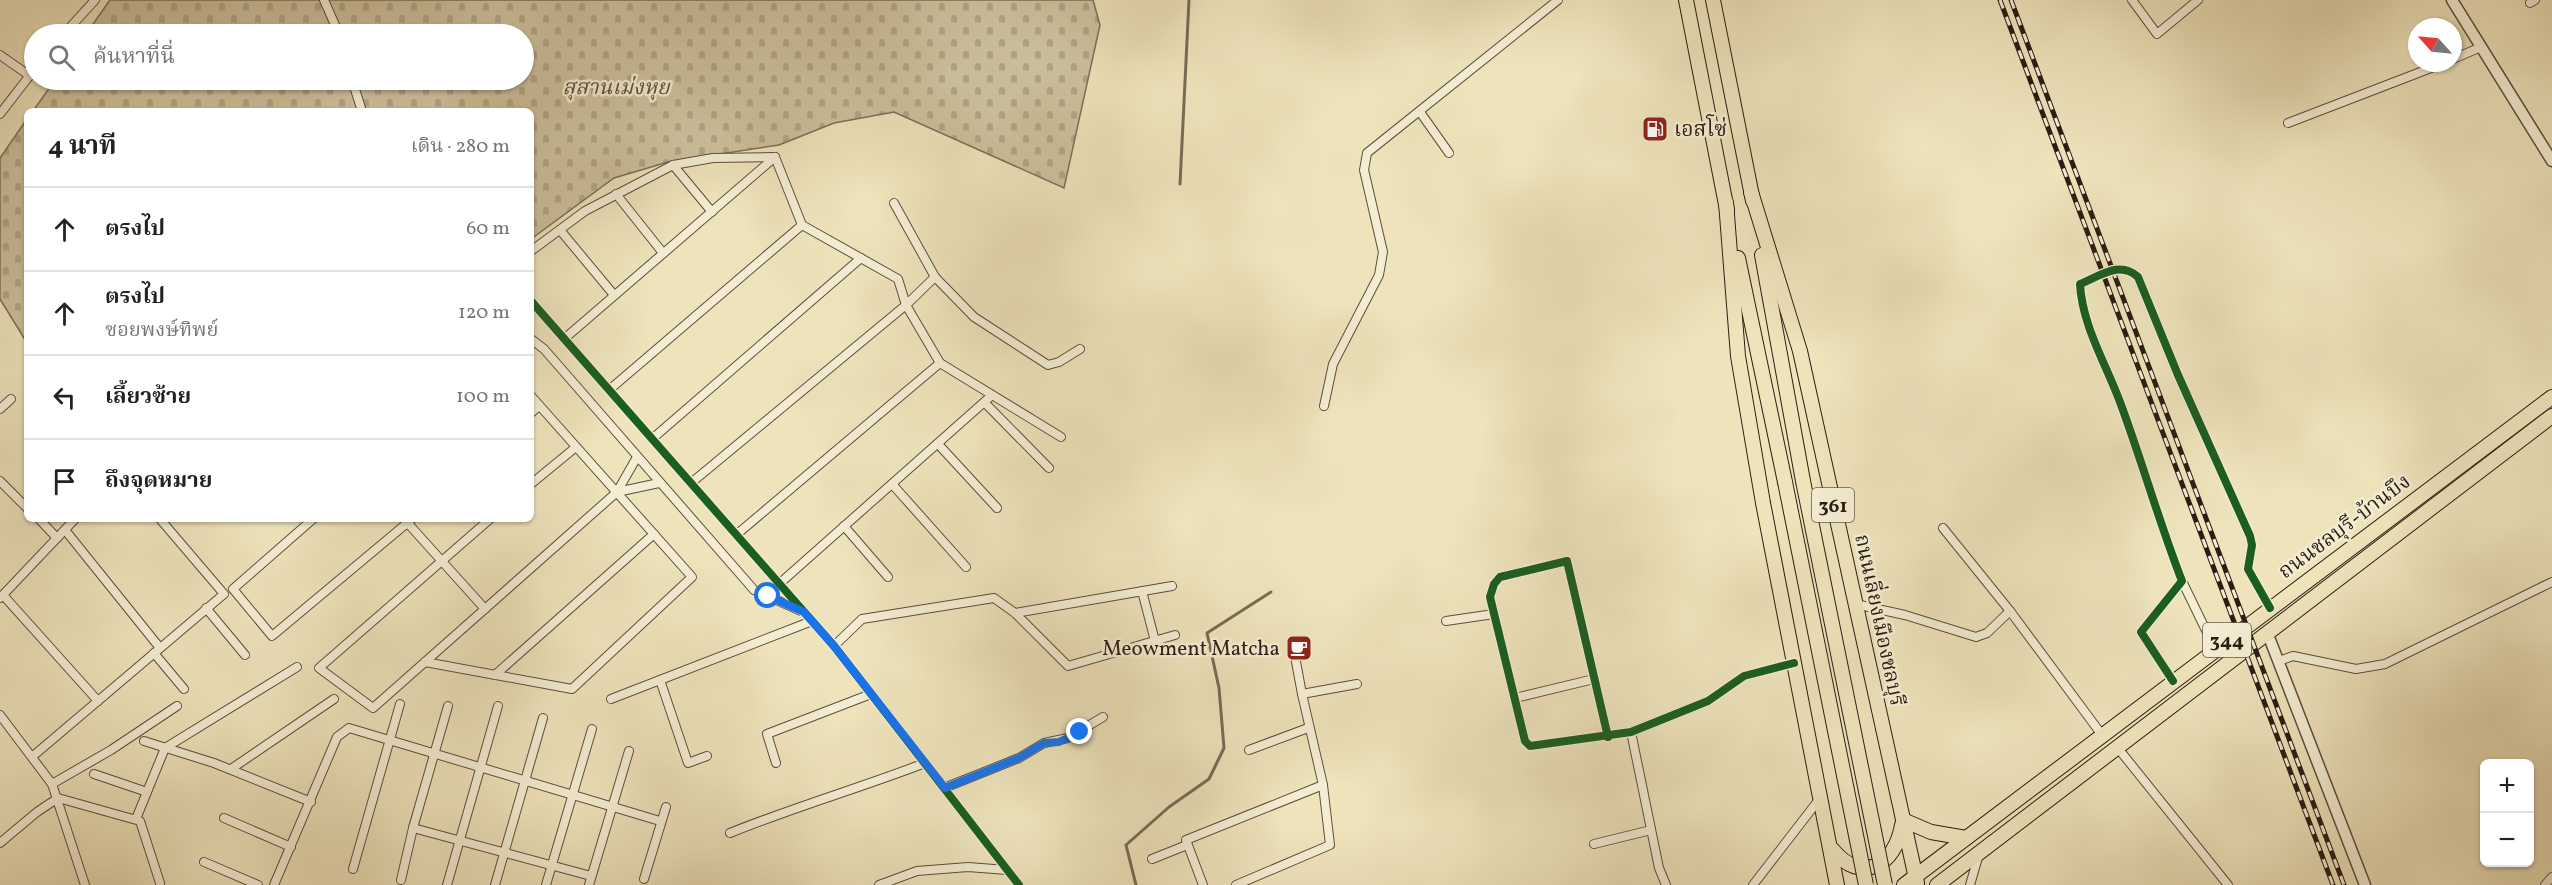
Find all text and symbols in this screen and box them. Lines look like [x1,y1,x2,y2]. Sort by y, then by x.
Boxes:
north arrow [2408,18,2462,72]
search box [24,24,534,90]
icon: search [45,41,78,74]
text: ค้นหาที่นี่ [93,42,175,73]
park label: สุสานเม่งหุย [562,74,671,103]
fuel station icon: เอสโซ่ [1640,114,1670,144]
place label: เอสโซ่ [1674,114,1727,145]
text: 4 นาที [48,129,116,165]
text: เดิน · 280 m [411,133,510,161]
icon: ahead [48,213,81,246]
text: ตรงไป [105,214,165,245]
text: 60 m [466,215,510,243]
text: ตรงไป [105,282,165,313]
icon: ahead [48,297,81,330]
text: 120 m [458,299,510,327]
text: ซอยพงษ์ทิพย์ [105,317,218,345]
icon: left [48,381,81,414]
text: เลี้ยวซ้าย [105,382,191,413]
text: 100 m [456,383,510,411]
icon: arrive [48,465,81,498]
text: ถึงจุดหมาย [105,466,212,497]
street label: ถนนชลบุรี-บ้านบึง [2273,468,2417,587]
road number: 361 [1812,488,1854,522]
street label: ถนนเลี่ยงเมืองชลบุรี [1846,531,1914,709]
route start [754,582,780,608]
road number: 344 [2203,623,2251,657]
cafe icon: Meowment Matcha [1284,633,1314,663]
place label: Meowment Matcha [1102,635,1280,664]
route end [1066,718,1092,744]
map controls [2480,759,2534,867]
button: + [2480,759,2534,813]
button: − [2480,813,2534,867]

